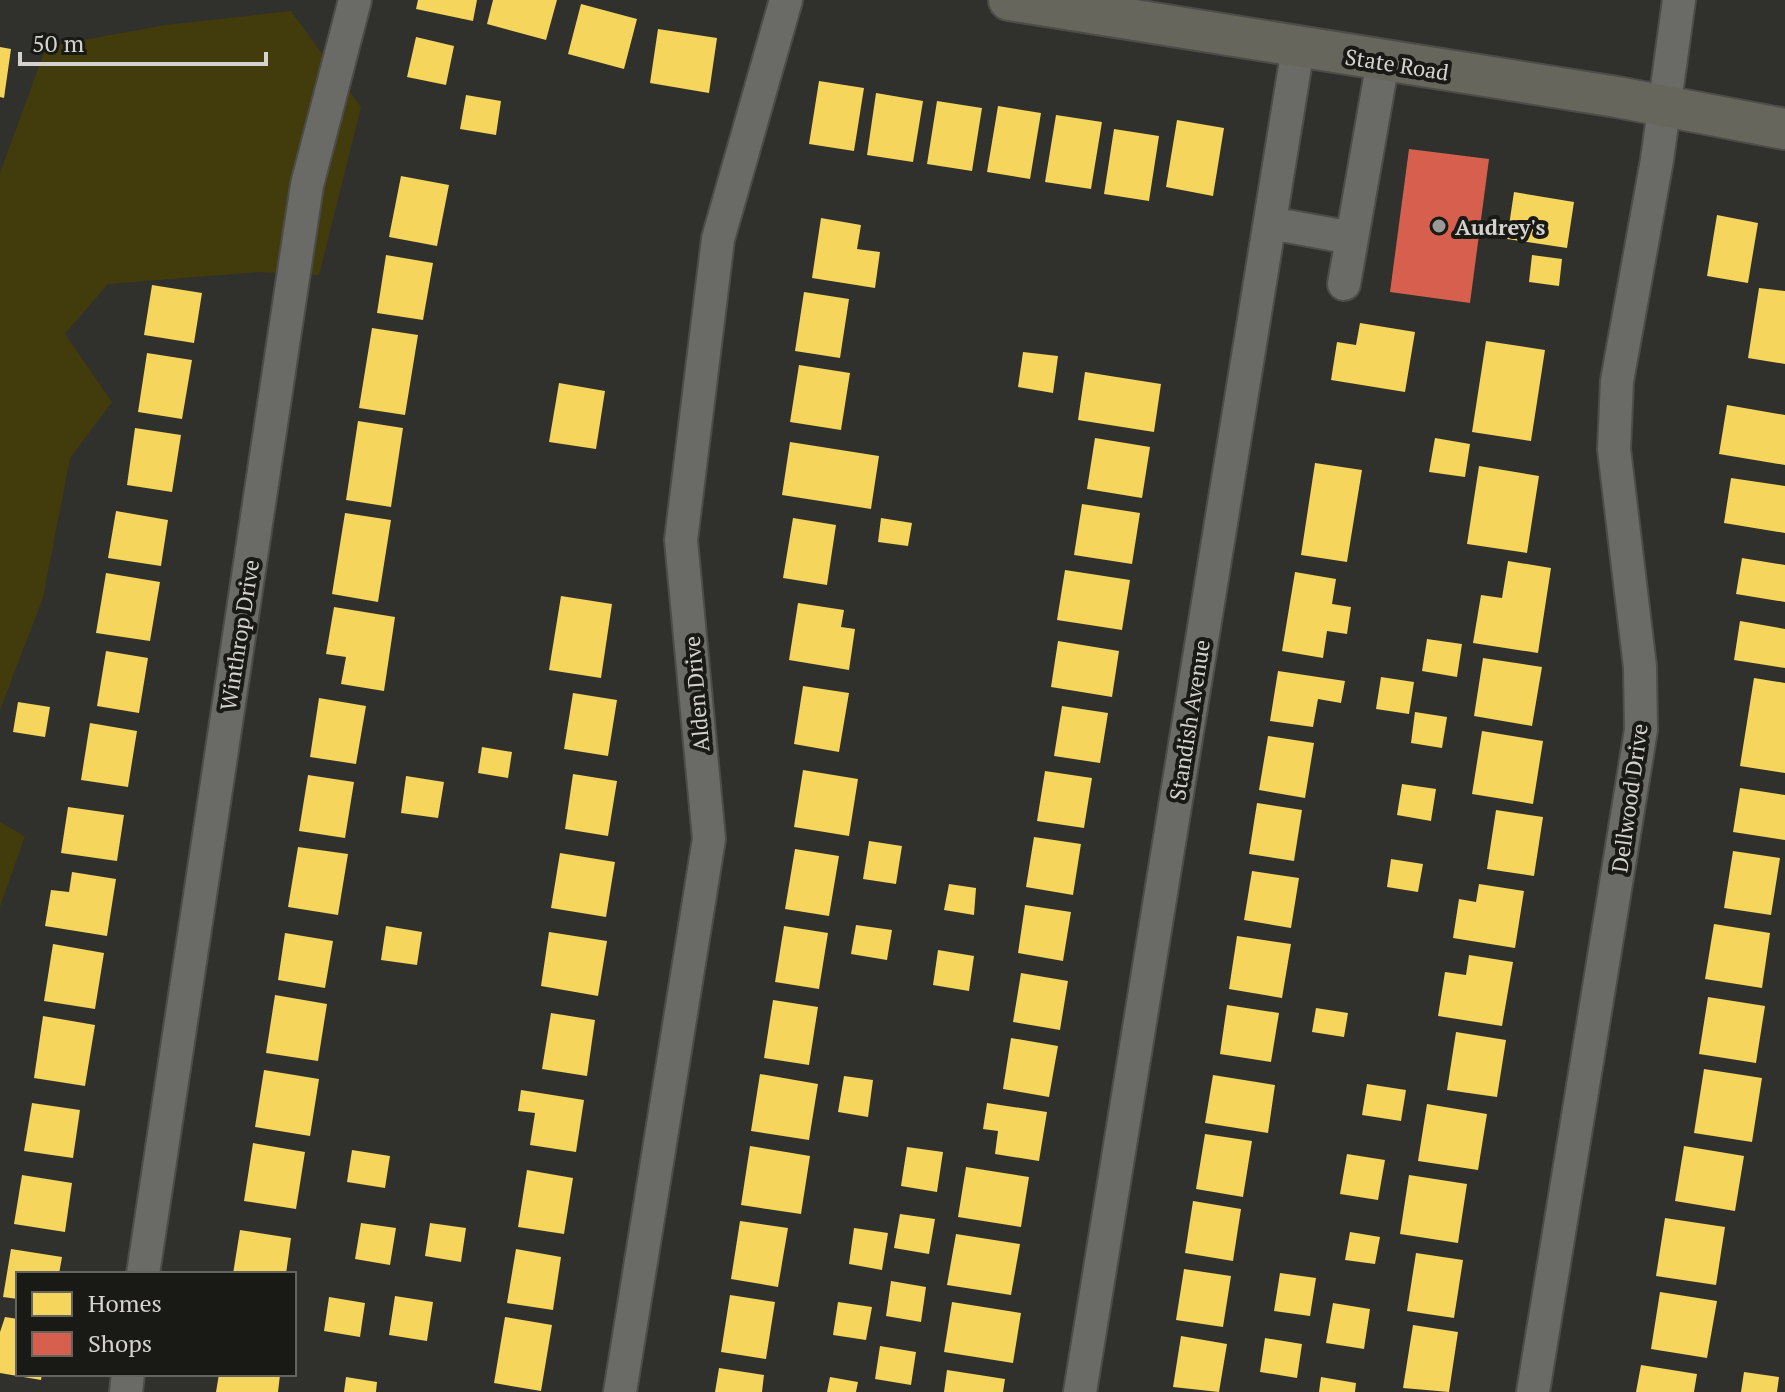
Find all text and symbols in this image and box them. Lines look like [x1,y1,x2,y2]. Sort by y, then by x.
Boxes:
scale bar [20,16,266,66]
text: 50 m [32,27,84,59]
street label: State Road [1343,41,1451,87]
place label: Audrey's [1455,212,1545,241]
marker: Audrey's [1430,217,1448,235]
street label: Winthrop Drive [213,558,265,712]
street label: Alden Drive [677,635,715,753]
street label: Standish Avenue [1162,638,1216,802]
street label: Dellwood Drive [1604,722,1654,874]
legend [16,1272,296,1376]
text: Homes [88,1287,162,1319]
text: Shops [88,1327,152,1359]

